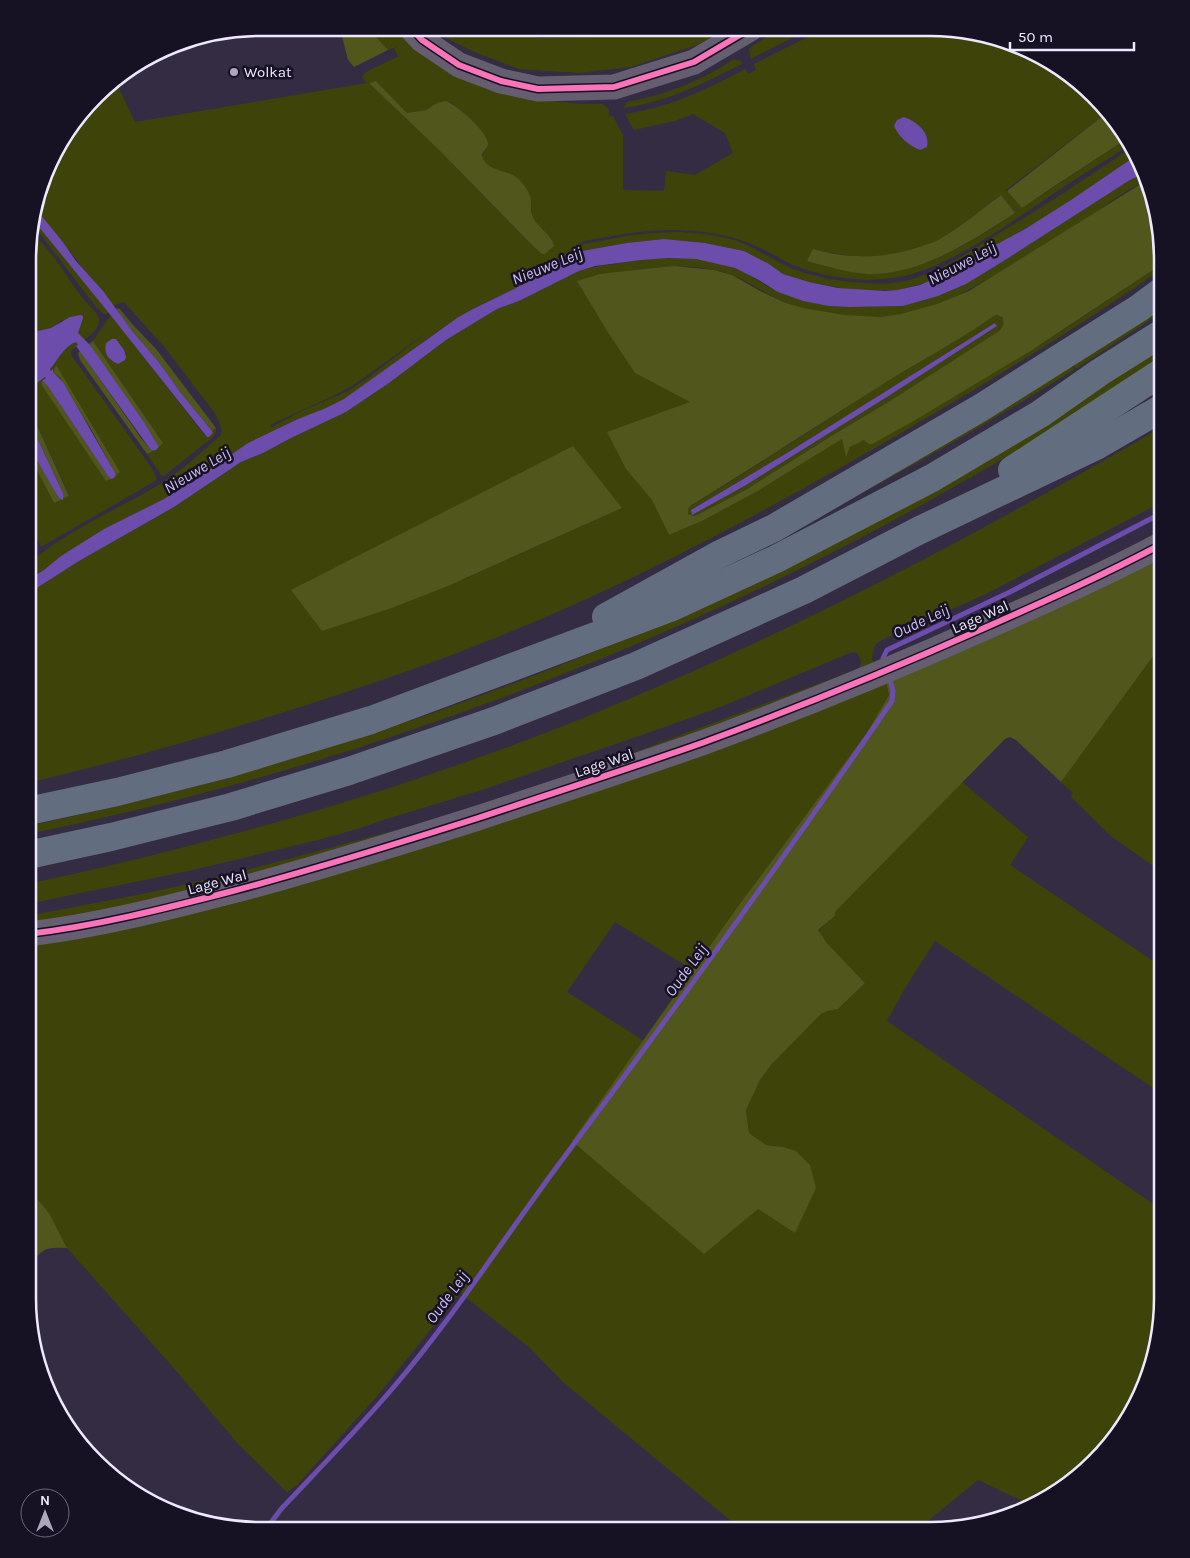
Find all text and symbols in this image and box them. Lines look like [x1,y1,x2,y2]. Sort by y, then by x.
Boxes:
scale bar [1010,20,1134,52]
text: 50 m [1018,28,1053,46]
place label: Wolkat [244,63,292,81]
marker: Wolkat [228,66,240,78]
water label: Nieuwe Leij [925,237,1000,289]
water label: Nieuwe Leij [509,243,586,289]
water label: Nieuwe Leij [160,442,234,497]
street label: Lage Wal [949,596,1011,638]
water label: Oude Leij [890,599,953,642]
street label: Lage Wal [573,745,635,781]
street label: Lage Wal [186,865,248,899]
water label: Oude Leij [661,940,712,1000]
water label: Oude Leij [422,1267,473,1327]
north arrow [20,1488,70,1538]
text: N [40,1492,50,1509]

